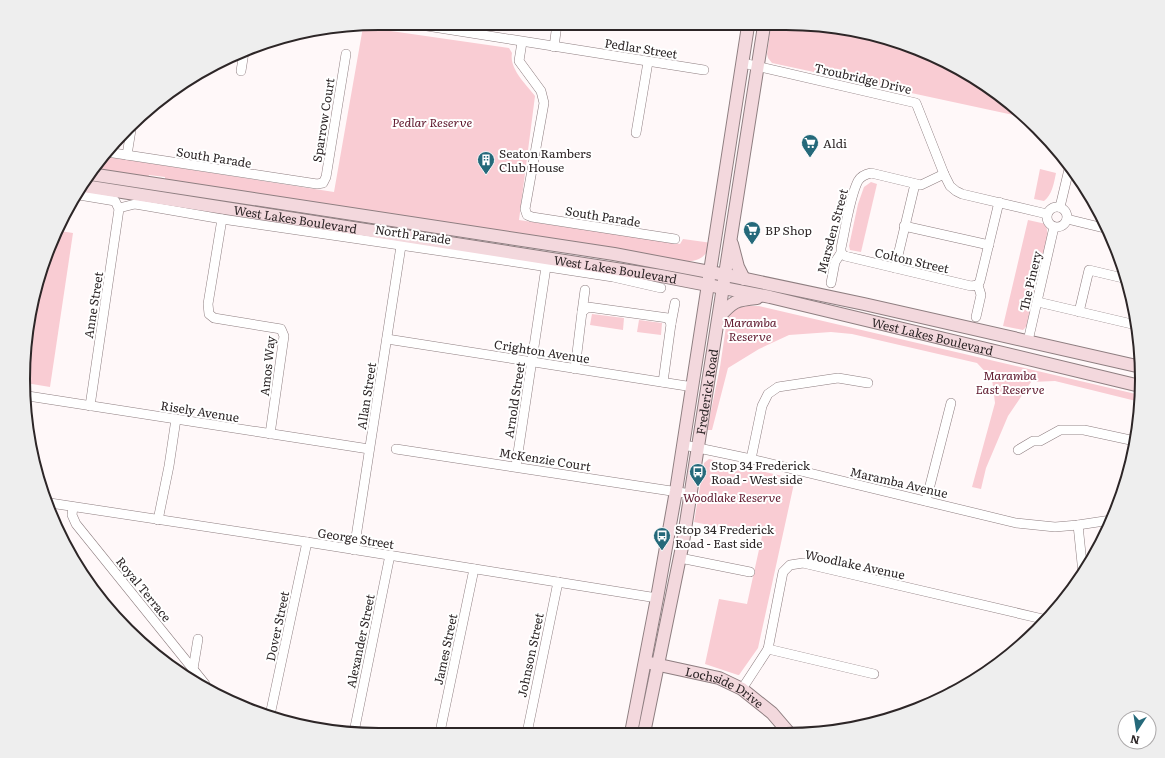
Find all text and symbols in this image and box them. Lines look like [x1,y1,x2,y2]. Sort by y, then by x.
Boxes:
street label: Pedlar Street [603,33,679,63]
street label: Troubridge Drive [813,58,913,98]
street label: Sparrow Court [307,76,339,164]
park label: Pedlar Reserve [392,113,472,131]
supermarket icon: Aldi [800,133,820,158]
place label: Aldi [823,134,847,152]
street label: South Parade [175,142,253,172]
place label: Seaton Rambers Club House [499,144,592,176]
building icon: Seaton Rambers Club House [476,150,496,175]
street label: Marsden Street [812,186,852,275]
street label: West Lakes Boulevard [232,200,359,238]
street label: South Parade [564,201,642,231]
street label: North Parade [374,220,452,248]
supermarket icon: BP Shop [742,220,762,245]
place label: BP Shop [765,221,812,239]
street label: Colton Street [873,243,951,277]
street label: The Pinery [1014,249,1046,313]
street label: West Lakes Boulevard [553,250,679,288]
street label: Anne Street [79,270,107,340]
park label: Maramba Reserve [723,313,777,345]
street label: West Lakes Boulevard [870,313,996,360]
street label: Amos Way [255,335,279,397]
street label: Crighton Avenue [493,335,591,367]
street label: Frederick Road [691,347,722,436]
street label: Arnold Street [499,360,529,439]
street label: Allan Street [352,361,380,431]
park label: Maramba East Reserve [975,366,1045,398]
street label: Risely Avenue [159,396,241,426]
street label: McKenzie Court [498,443,592,475]
place label: Stop 34 Frederick Road - West side [711,456,811,488]
bus stop icon: Stop 34 Frederick Road - West side [688,462,708,487]
street label: Maramba Avenue [848,462,950,502]
park label: Woodlake Reserve [683,488,781,506]
place label: Stop 34 Frederick Road - East side [675,520,775,552]
street label: George Street [316,523,396,553]
bus stop icon: Stop 34 Frederick Road - East side [652,526,672,551]
street label: Woodlake Avenue [803,545,907,583]
street label: Royal Terrace [112,553,176,625]
street label: Dover Street [261,589,293,663]
street label: Alexander Street [341,592,379,690]
street label: Johnson Street [512,611,548,699]
street label: James Street [429,612,461,686]
street label: Lochside Drive [684,662,768,712]
north arrow [1117,710,1157,750]
text: N [1129,732,1141,750]

